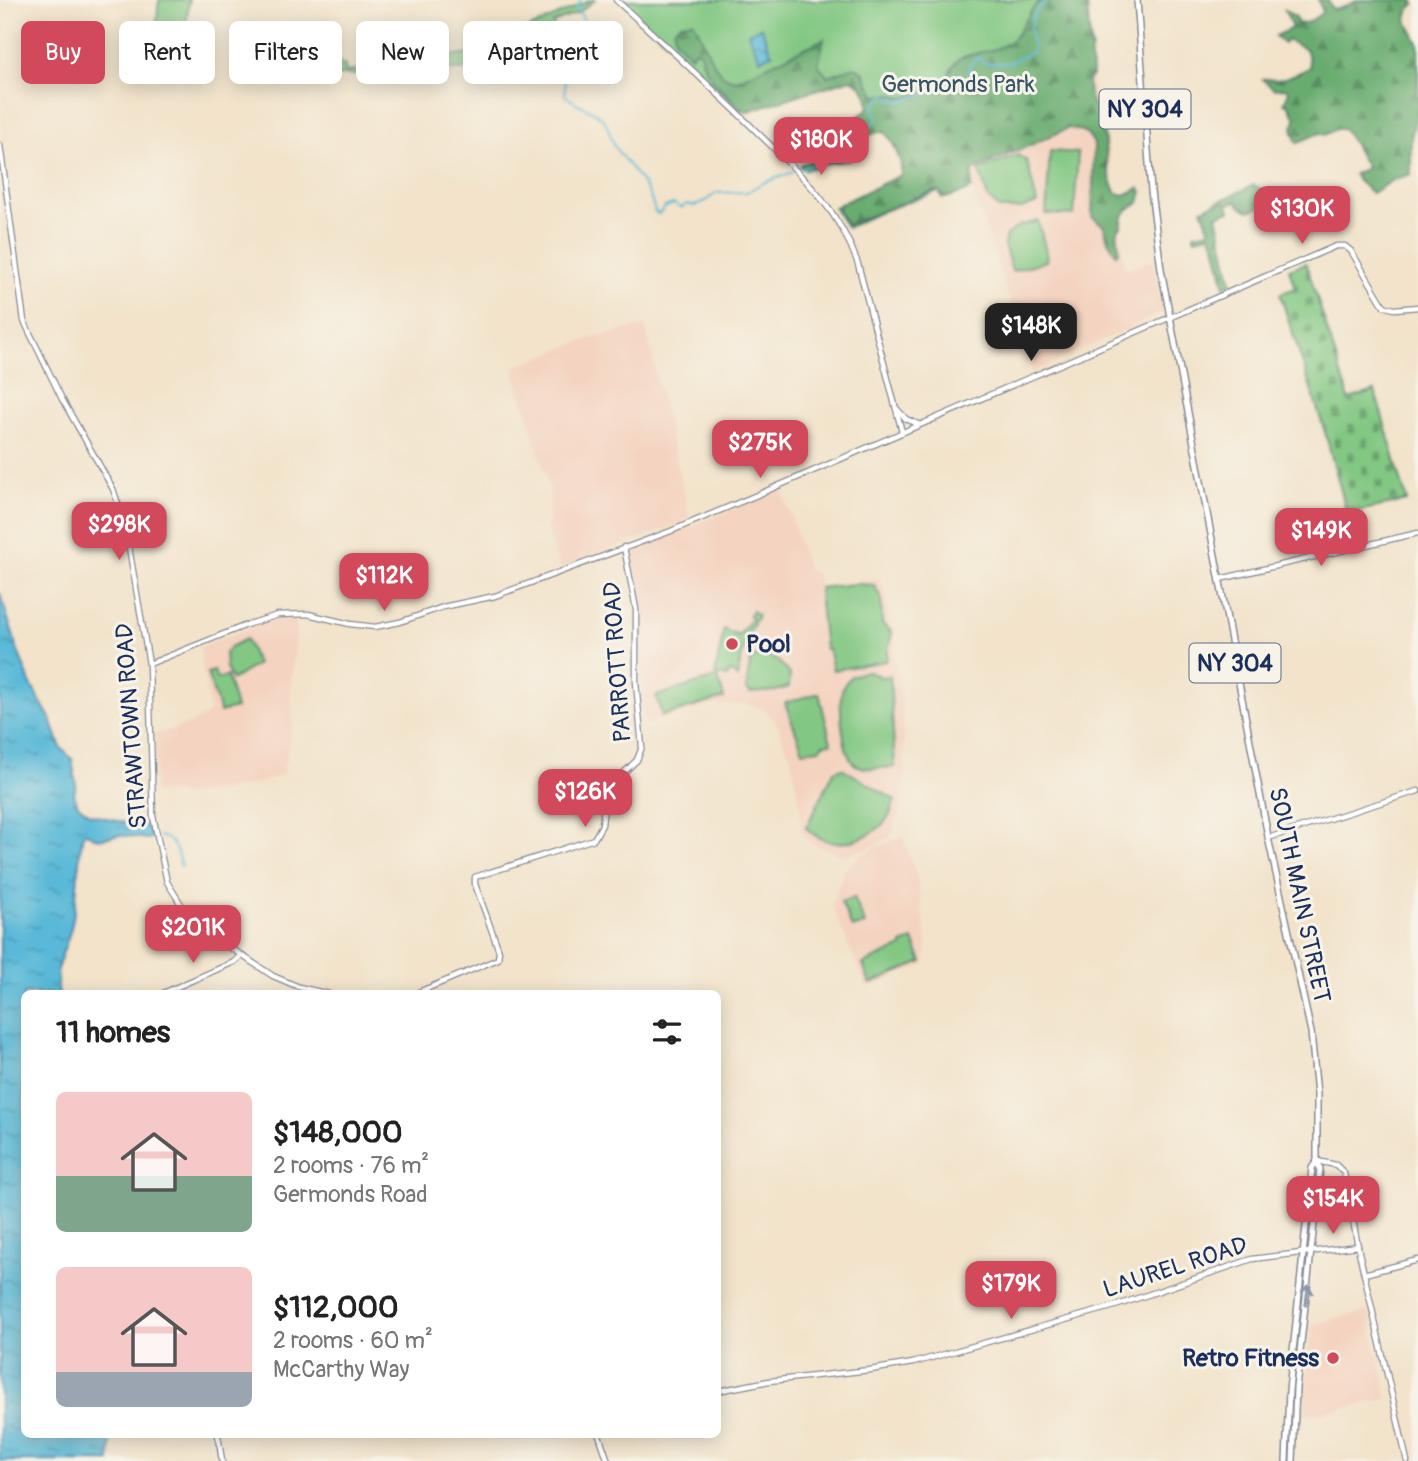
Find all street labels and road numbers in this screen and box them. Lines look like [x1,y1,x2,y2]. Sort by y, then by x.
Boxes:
road number: NY 304 [1100,90,1190,128]
street label: PARROTT ROAD [597,581,638,743]
street label: STRAWTOWN ROAD [110,622,153,830]
road number: NY 304 [1190,643,1280,682]
street label: SOUTH MAIN STREET [1263,785,1337,1005]
street label: LAUREL ROAD [1099,1231,1251,1304]

